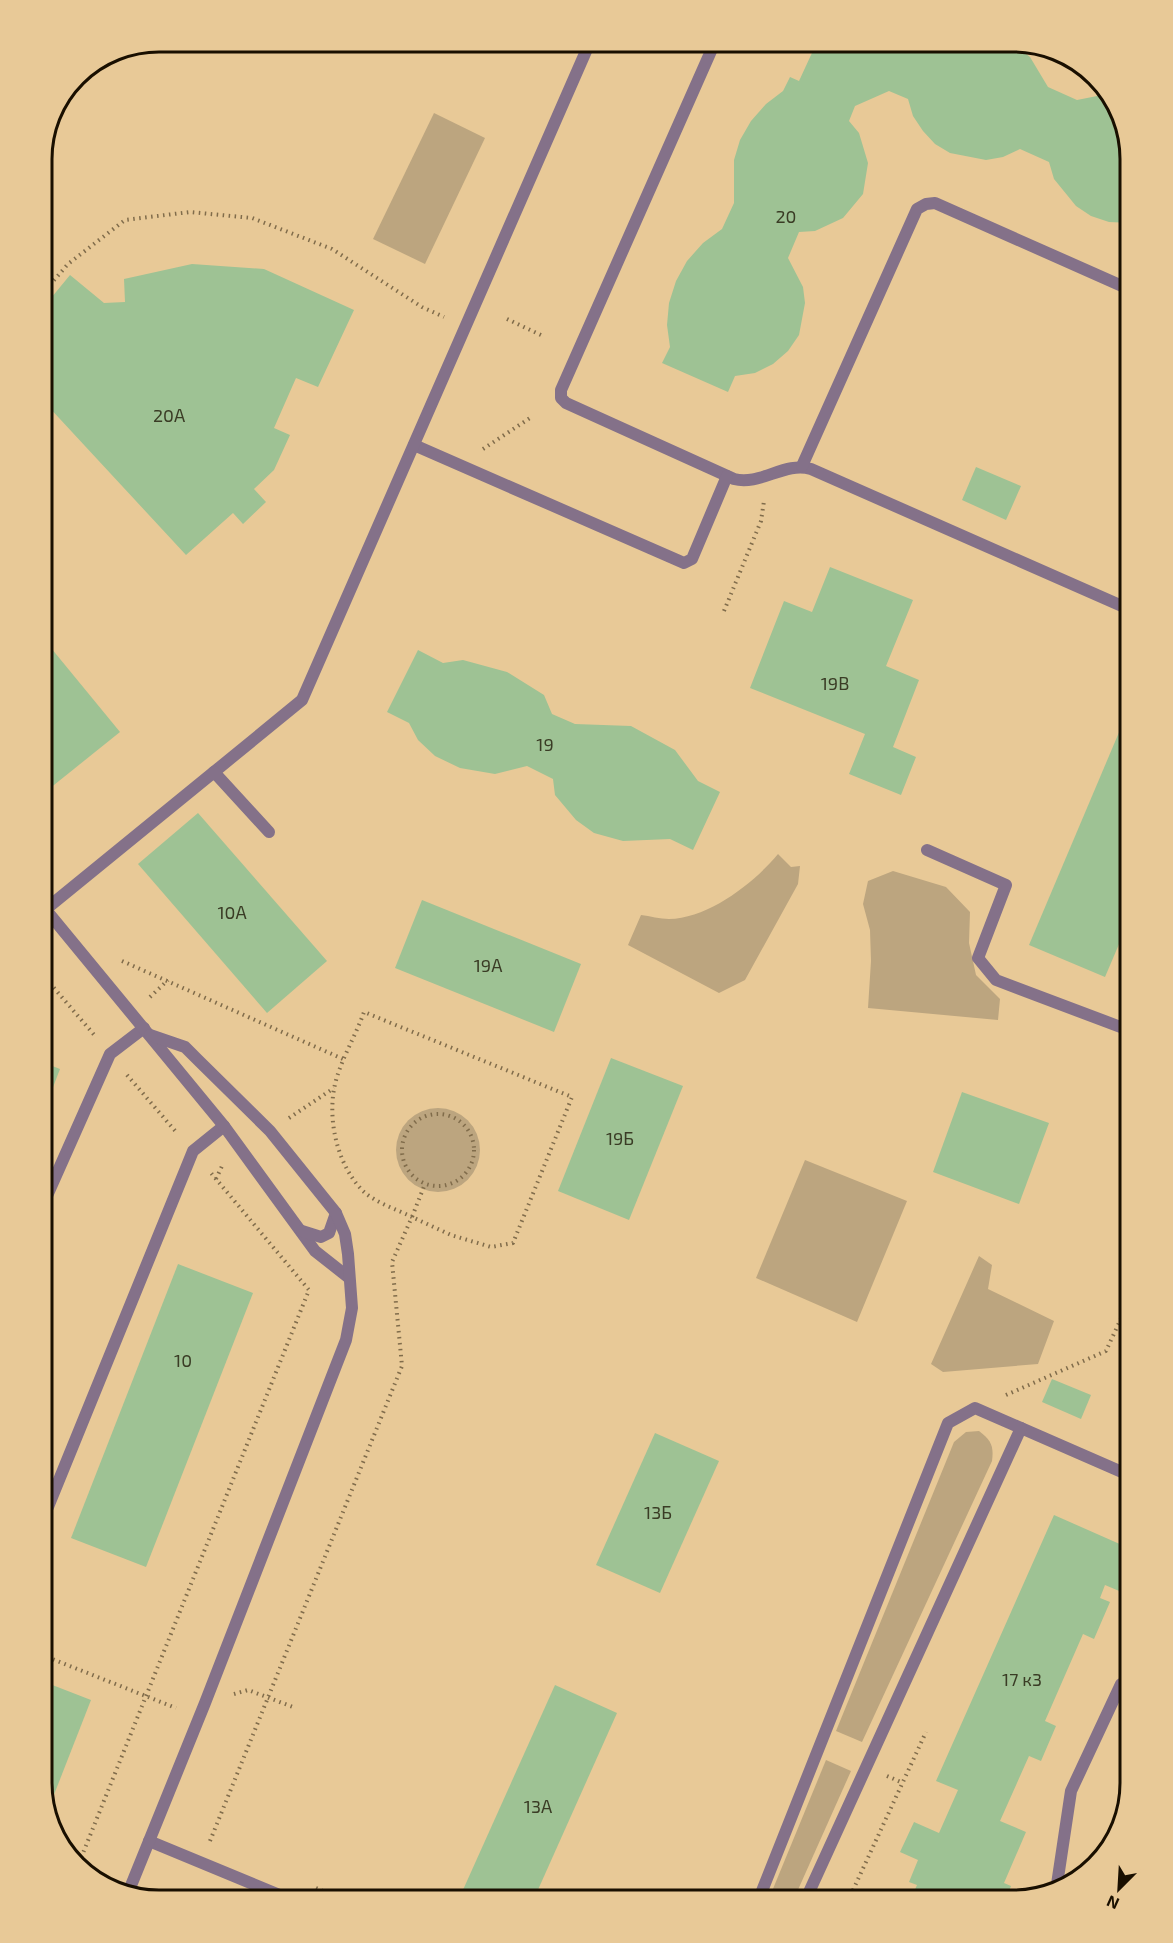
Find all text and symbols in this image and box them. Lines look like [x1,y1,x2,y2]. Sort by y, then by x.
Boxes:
house number: 20 [776,205,796,227]
house number: 20А [153,404,186,426]
house number: 19В [821,672,849,694]
house number: 19 [536,733,554,755]
house number: 10А [217,901,247,923]
house number: 19А [474,954,503,976]
house number: 19Б [606,1127,634,1149]
house number: 10 [174,1349,192,1371]
house number: 13Б [644,1501,672,1523]
house number: 17 к3 [1002,1668,1042,1690]
house number: 13А [524,1795,553,1817]
north arrow [1089,1859,1149,1919]
text: N [1104,1892,1122,1914]

